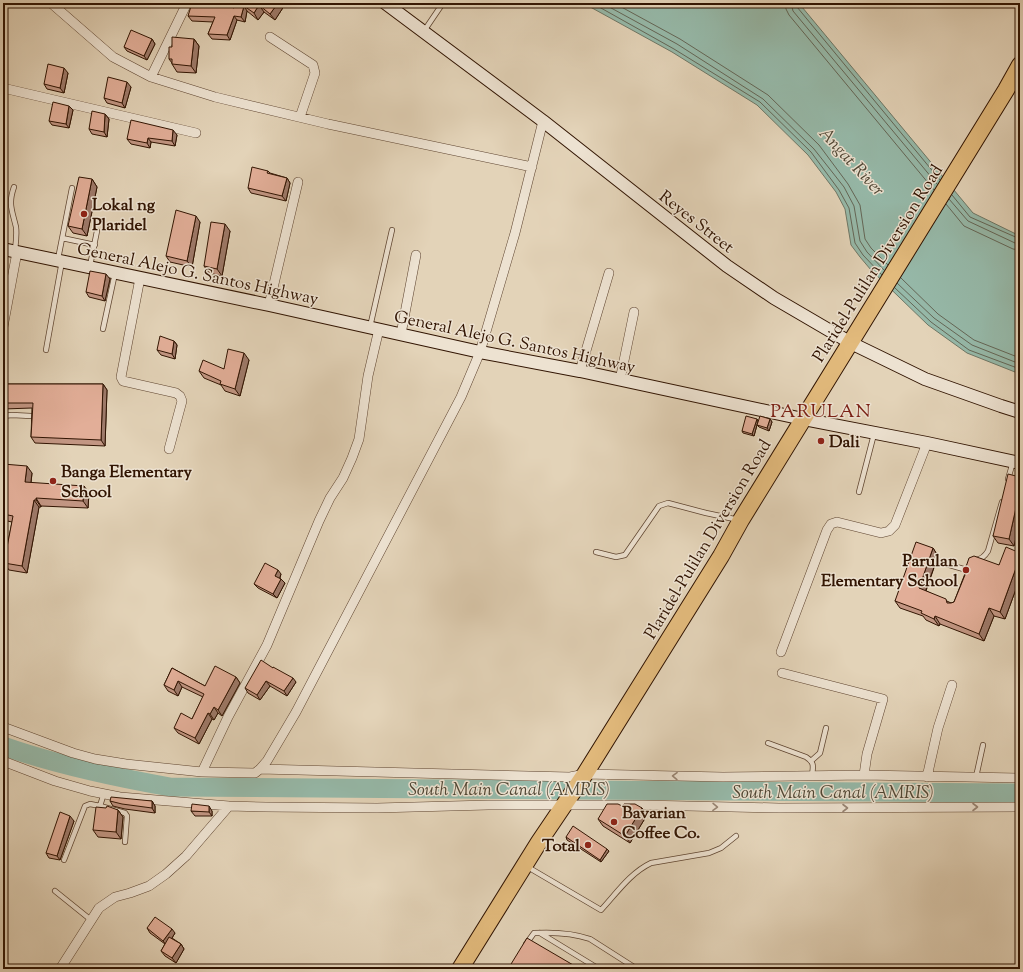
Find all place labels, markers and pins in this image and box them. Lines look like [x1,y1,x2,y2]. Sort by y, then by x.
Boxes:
place label: Lokal ng Plaridel [92,194,156,238]
marker: Lokal ng Plaridel [79,209,89,219]
place label: Dali [829,431,860,455]
marker: Dali [816,436,826,446]
place label: Banga Elementary School [61,461,192,505]
marker: Banga Elementary School [48,476,58,486]
place label: Parulan Elementary School [821,550,959,594]
marker: Parulan Elementary School [961,565,971,575]
place label: Bavarian Coffee Co. [622,802,700,846]
marker: Bavarian Coffee Co. [609,817,619,827]
place label: Total [542,835,580,859]
marker: Total [583,840,593,850]

